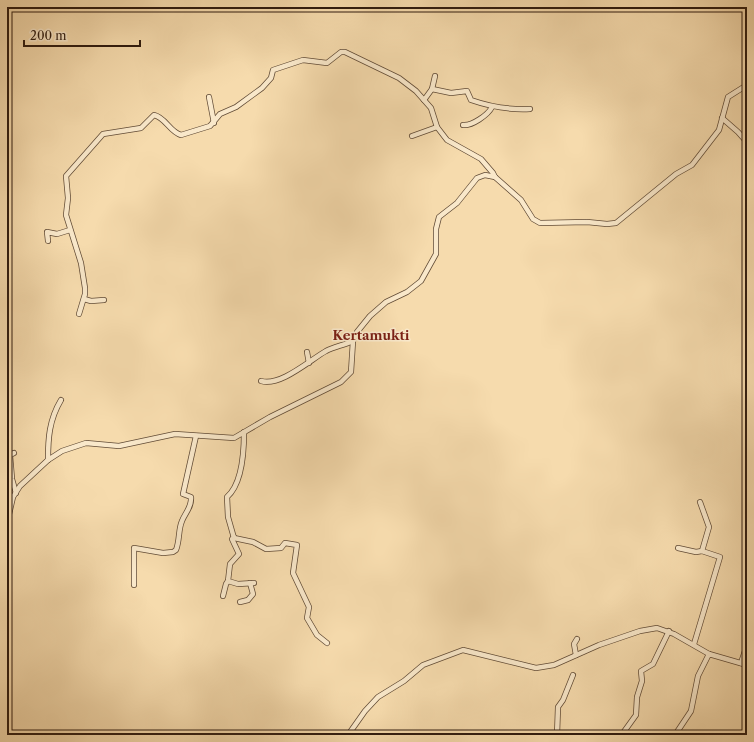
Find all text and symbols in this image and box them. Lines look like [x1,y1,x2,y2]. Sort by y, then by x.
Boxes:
scale bar [24,22,140,48]
text: 200 m [30,28,67,43]
district label: Kertamukti [333,327,410,343]

